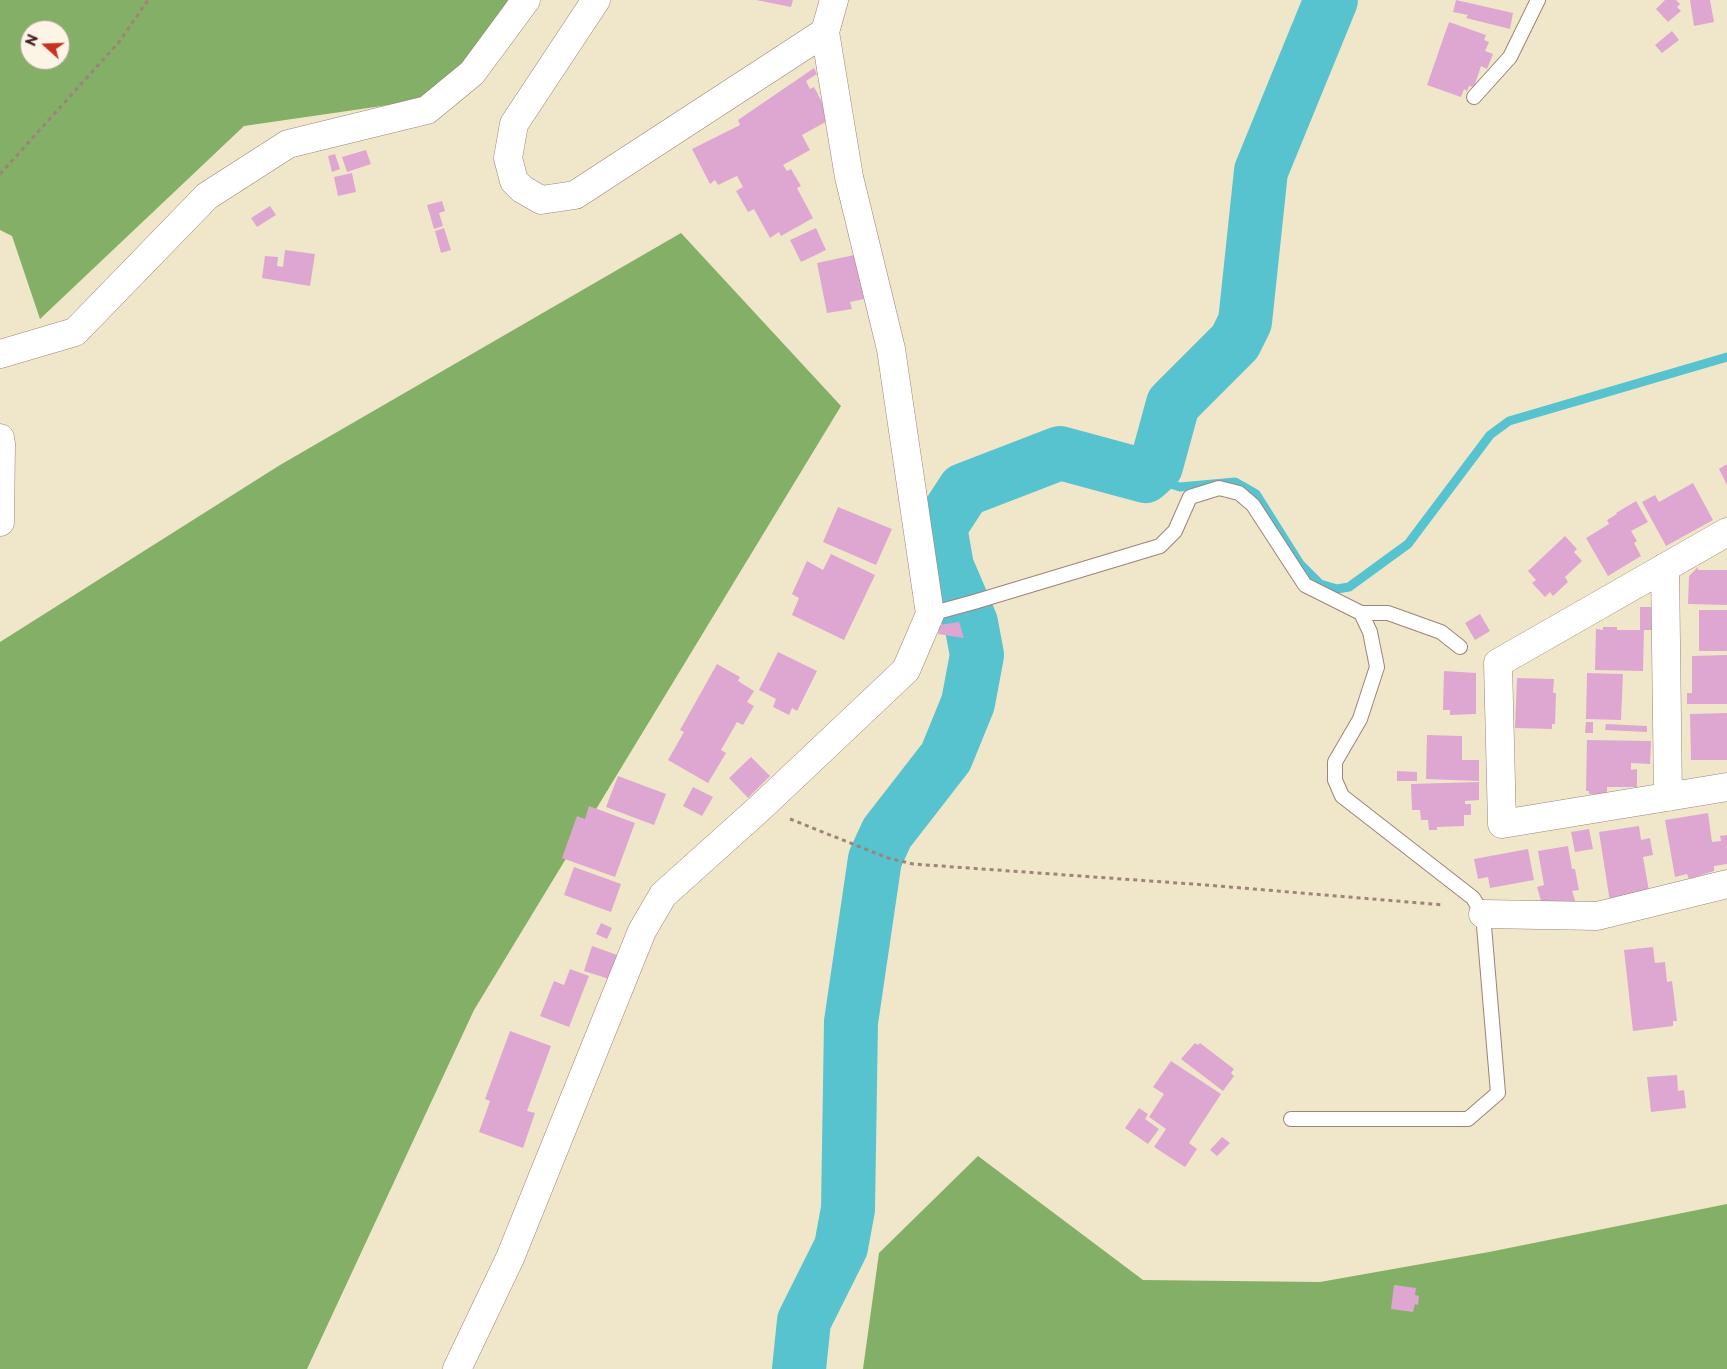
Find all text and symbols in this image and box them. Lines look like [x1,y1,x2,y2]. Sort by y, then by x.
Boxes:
north arrow [20,20,70,70]
text: N [20,31,43,49]

